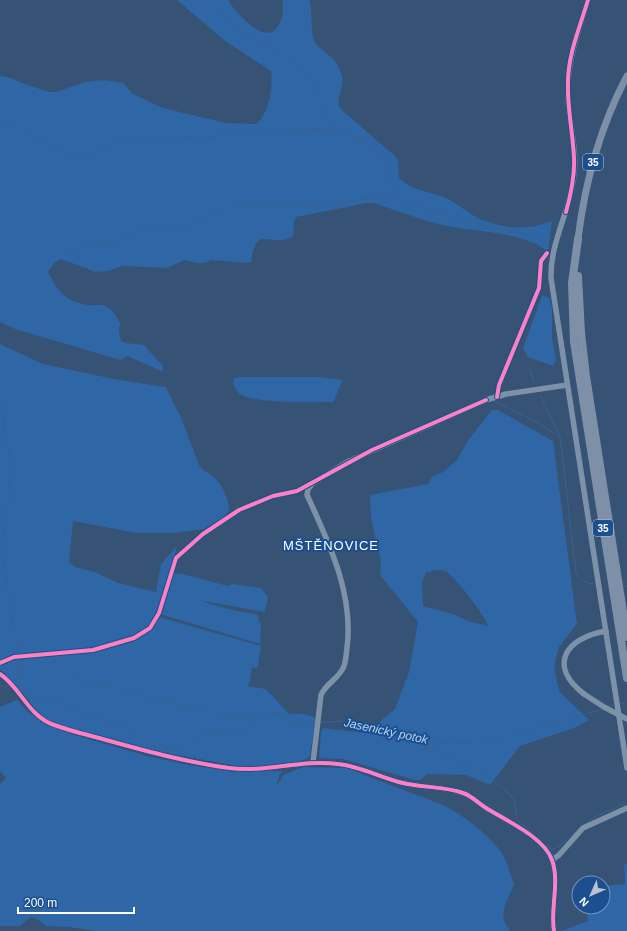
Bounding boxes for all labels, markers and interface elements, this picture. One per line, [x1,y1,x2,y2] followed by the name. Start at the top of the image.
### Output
[583,154,603,170] road number: 35
[593,520,613,536] road number: 35
[283,538,379,553] district label: MŠTĚNOVICE
[342,715,430,747] water label: Jasenický potok
[571,875,611,915] north arrow
[18,889,134,915] scale bar
[577,895,591,909] text: N
[24,896,57,910] text: 200 m

